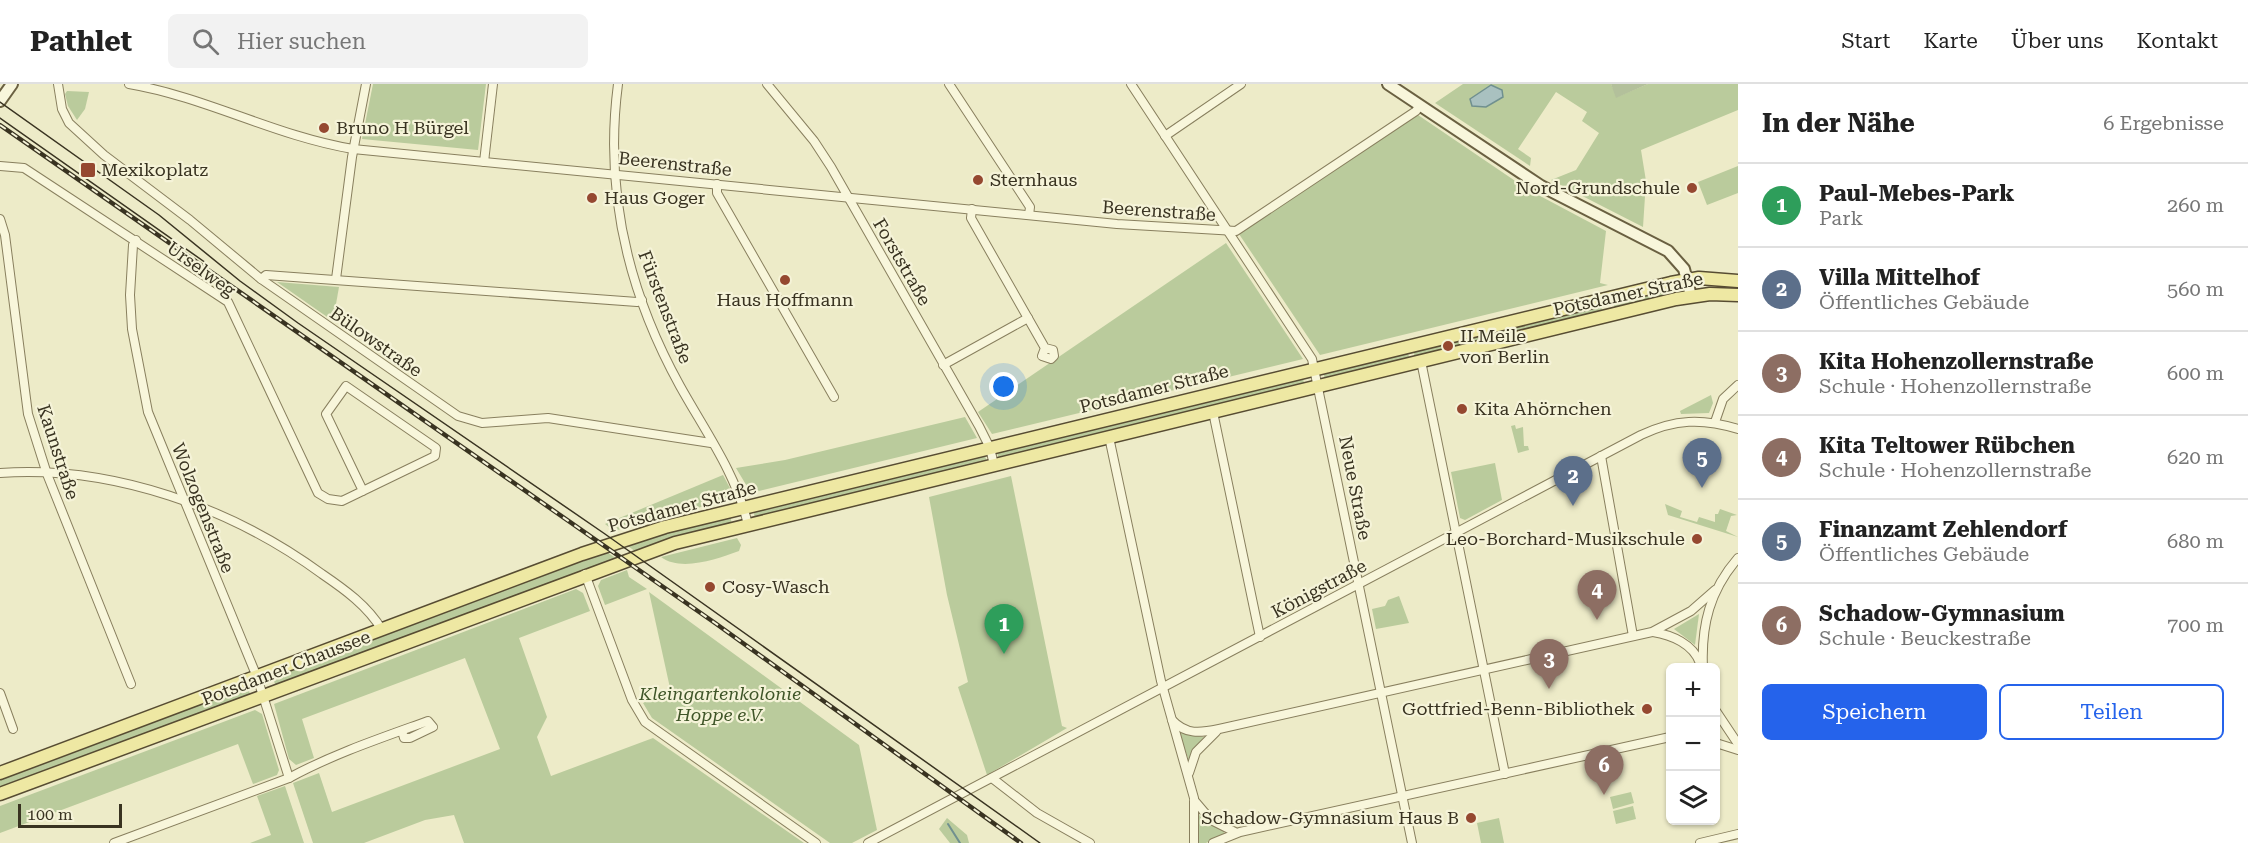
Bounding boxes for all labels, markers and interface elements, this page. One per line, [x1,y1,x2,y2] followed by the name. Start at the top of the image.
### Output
[168,14,588,68] search box
[30,25,132,58] text: Pathlet
[189,25,222,58] icon: search
[237,29,366,54] text: Hier suchen
[1842,29,1890,53] text: Start
[1923,29,1978,53] text: Karte
[2011,29,2103,53] text: Über uns
[2136,29,2218,53] text: Kontakt
[1762,108,1915,138] text: In der Nähe
[2103,111,2224,135] text: 6 Ergebnisse
[336,117,469,138] place label: Bruno H Bürgel
[317,121,331,135] marker: Bruno H Bürgel
[617,147,733,180] street label: Beerenstraße
[101,159,208,180] place label: Mexikoplatz
[79,161,97,179] marker: Mexikoplatz
[990,169,1077,190] place label: Sternhaus
[971,173,985,187] marker: Sternhaus
[1516,177,1680,198] place label: Nord-Grundschule
[1685,181,1699,195] marker: Nord-Grundschule
[1819,181,2014,206] text: Paul-Mebes-Park
[604,187,705,208] place label: Haus Goger
[585,191,599,205] marker: Haus Goger
[1776,193,1787,217] text: 1
[2167,193,2224,217] text: 260 m
[1101,196,1217,225] street label: Beerenstraße
[1819,206,1863,230] text: Park
[869,214,936,309] street label: Forststraße
[163,237,240,301] street label: Urselweg
[634,247,697,366] street label: Fürstenstraße
[1819,265,1980,290] text: Villa Mittelhof
[1551,267,1705,320] street label: Potsdamer Straße
[778,273,792,287] marker: Haus Hoffmann
[1776,277,1787,301] text: 2
[2167,277,2224,301] text: 560 m
[717,289,854,310] place label: Haus Hoffmann
[1819,290,2029,314] text: Öffentliches Gebäude
[326,302,426,381] street label: Bülowstraße
[1460,325,1550,367] place label: II Meile von Berlin
[1441,339,1455,353] marker: II Meile von Berlin
[1819,349,2094,374] text: Kita Hohenzollernstraße
[1077,360,1231,417] street label: Potsdamer Straße
[1776,361,1787,385] text: 3
[2167,361,2224,385] text: 600 m
[989,372,1018,401] your location
[1819,374,2091,398] text: Schule · Hohenzollernstraße
[1474,398,1612,419] place label: Kita Ahörnchen
[33,402,84,502] street label: Kaunstraße
[1455,402,1469,416] marker: Kita Ahörnchen
[1819,433,2075,458] text: Kita Teltower Rübchen
[1335,434,1376,542] street label: Neue Straße
[1682,438,1722,488] pin: 5
[168,440,239,576] street label: Wolzogenstraße
[1776,445,1787,469] text: 4
[2167,445,2224,469] text: 620 m
[1554,456,1592,506] pin: 2
[1819,458,2091,482] text: Schule · Hohenzollernstraße
[605,477,759,536] street label: Potsdamer Straße
[1819,517,2067,542] text: Finanzamt Zehlendorf
[1446,528,1685,549] place label: Leo-Borchard-Musikschule
[1776,529,1787,553] text: 5
[2167,529,2224,553] text: 680 m
[1690,532,1704,546] marker: Leo-Borchard-Musikschule
[1819,542,2029,566] text: Öffentliches Gebäude
[1268,555,1370,622] street label: Königstraße
[1578,570,1616,620] pin: 4
[722,576,830,597] place label: Cosy-Wasch
[703,580,717,594] marker: Cosy-Wasch
[1819,601,2065,626] text: Schadow-Gymnasium
[984,604,1024,654] pin: 1
[1776,613,1787,637] text: 6
[2167,613,2224,637] text: 700 m
[198,626,373,709] street label: Potsdamer Chaussee
[1819,626,2031,650] text: Schule · Beuckestraße
[1530,640,1568,689] pin: 3
[1666,663,1720,825] map controls
[1666,663,1720,717] button: +
[638,683,801,725] park label: Kleingartenkolonie Hoppe e.V.
[1762,684,1987,740] button: Speichern
[1999,684,2224,740] button: Teilen
[1402,698,1635,719] place label: Gottfried-Benn-Bibliothek
[1640,702,1654,716] marker: Gottfried-Benn-Bibliothek
[1666,717,1720,771] button: −
[1584,746,1624,795] pin: 6
[1666,771,1720,825] button: layers
[18,801,122,828] scale bar
[27,805,73,824] text: 100 m
[1201,807,1459,828] place label: Schadow-Gymnasium Haus B
[1464,811,1478,825] marker: Schadow-Gymnasium Haus B

